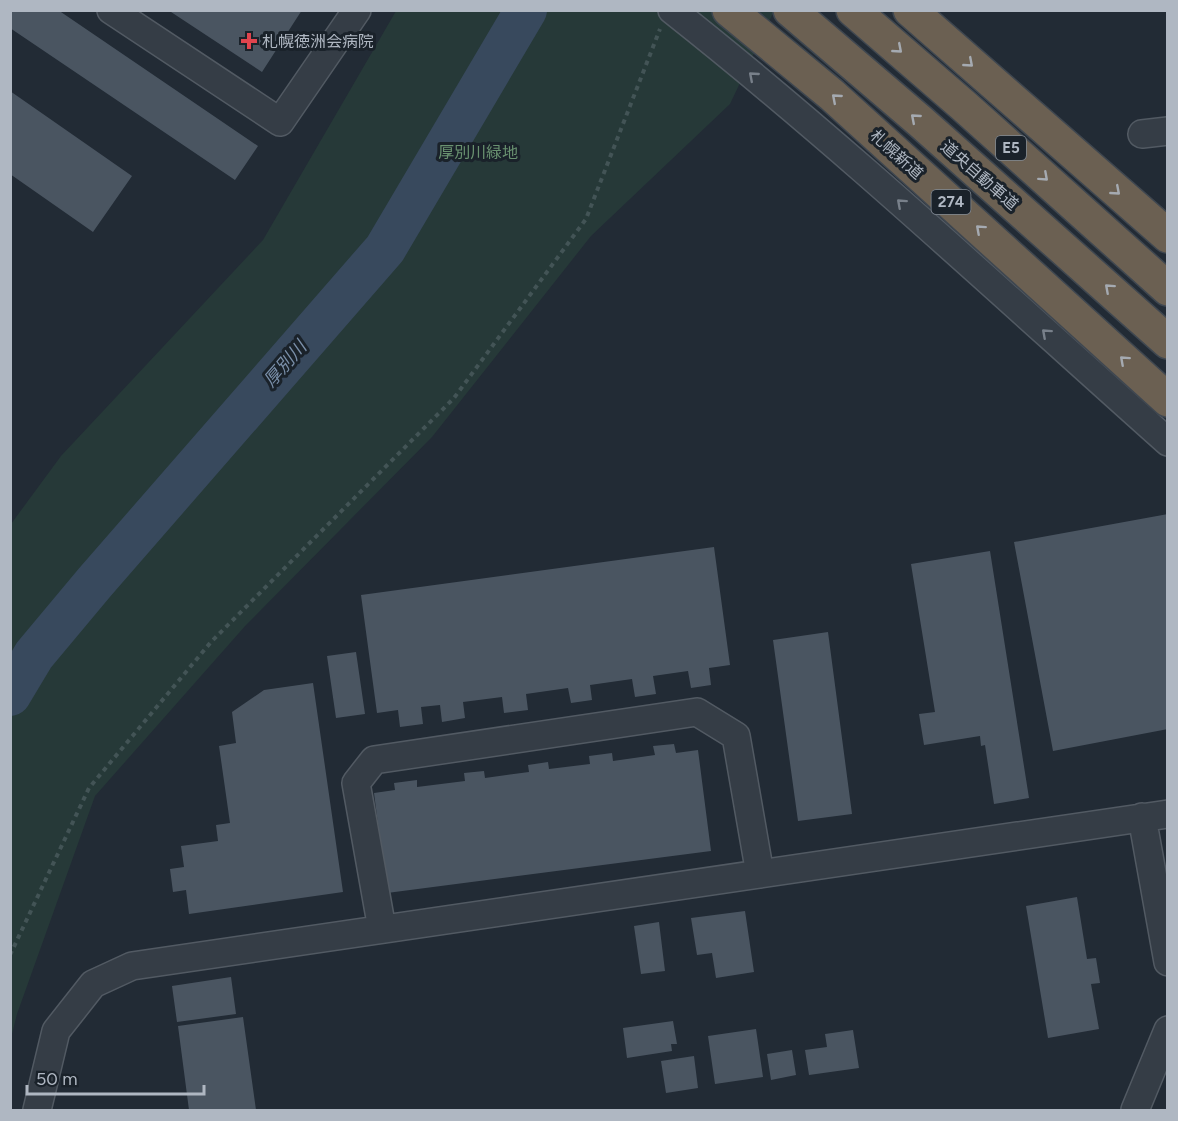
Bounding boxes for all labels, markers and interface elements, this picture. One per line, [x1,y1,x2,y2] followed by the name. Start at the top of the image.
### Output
[240,32,258,50] marker: 札幌徳洲会病院
[262,32,374,51] place label: 札幌徳洲会病院
[891,41,902,52] one-way arrow
[963,56,973,67] one-way arrow
[749,72,760,83] one-way arrow
[832,94,842,105] one-way arrow
[911,114,922,125] one-way arrow
[867,126,927,183] street label: 札幌新道
[996,136,1026,160] road number: E5
[937,137,1022,214] street label: 道央自動車道
[438,143,518,162] park label: 厚別川緑地
[1037,170,1048,181] one-way arrow
[1109,184,1120,195] one-way arrow
[932,190,970,214] road number: 274
[897,199,907,210] one-way arrow
[976,225,987,236] one-way arrow
[1105,284,1115,295] one-way arrow
[1042,329,1053,340] one-way arrow
[259,335,312,392] water label: 厚別川
[1120,356,1131,367] one-way arrow
[27,1058,204,1096] scale bar
[36,1068,78,1090] text: 50 m

